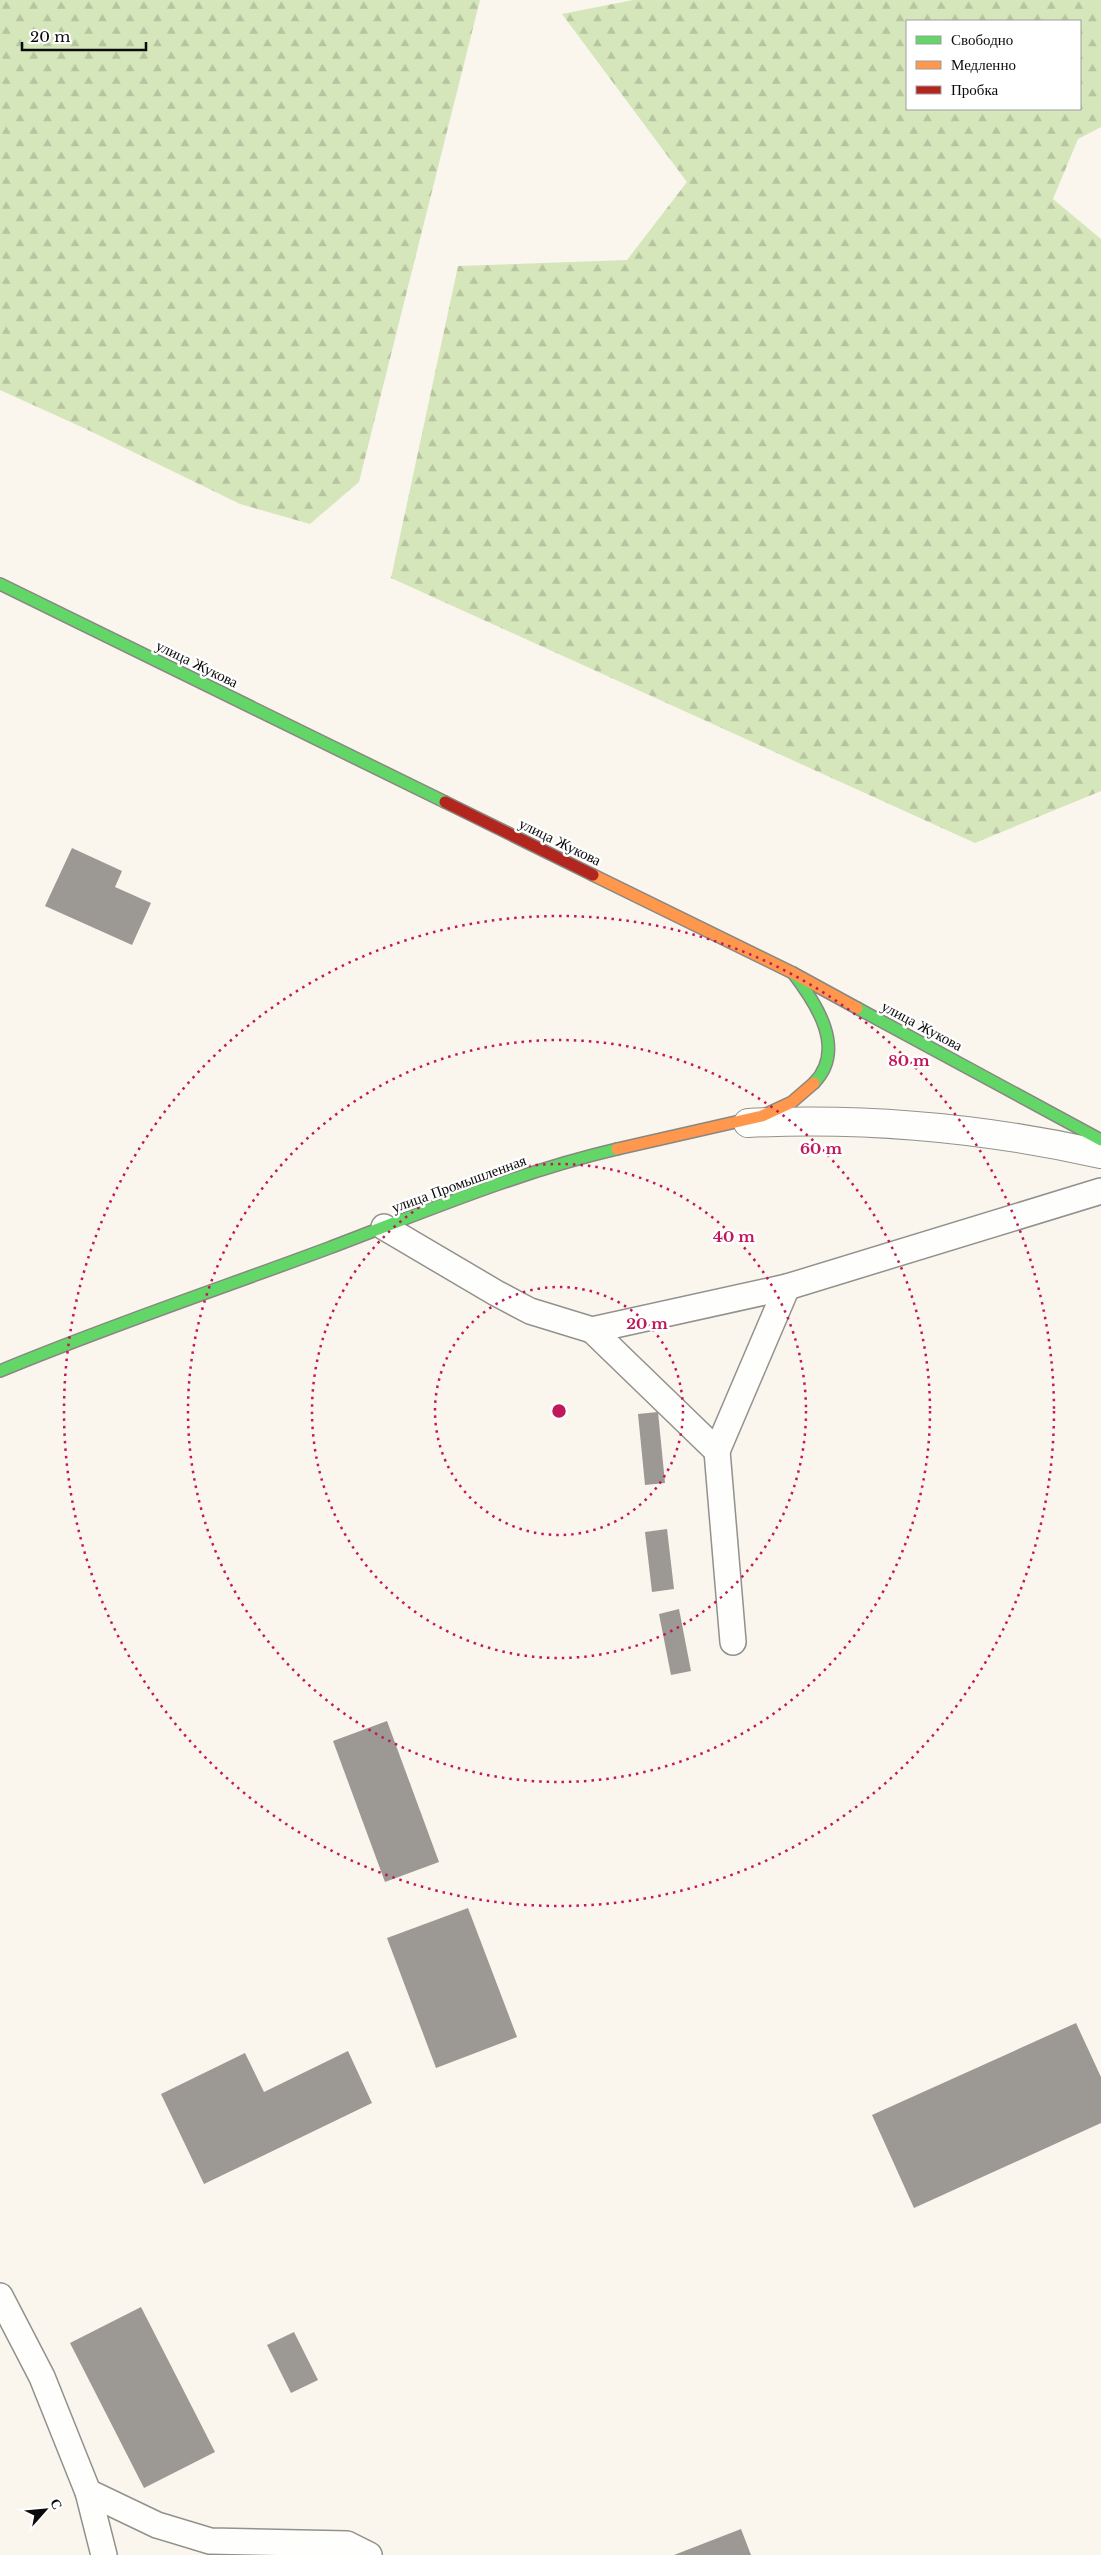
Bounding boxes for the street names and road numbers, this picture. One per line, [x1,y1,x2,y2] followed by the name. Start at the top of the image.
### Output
[153,635,242,692] street label: улица Жукова
[516,813,605,870] street label: улица Жукова
[878,996,966,1055] street label: улица Жукова
[389,1150,529,1217] street label: улица Промышленная

